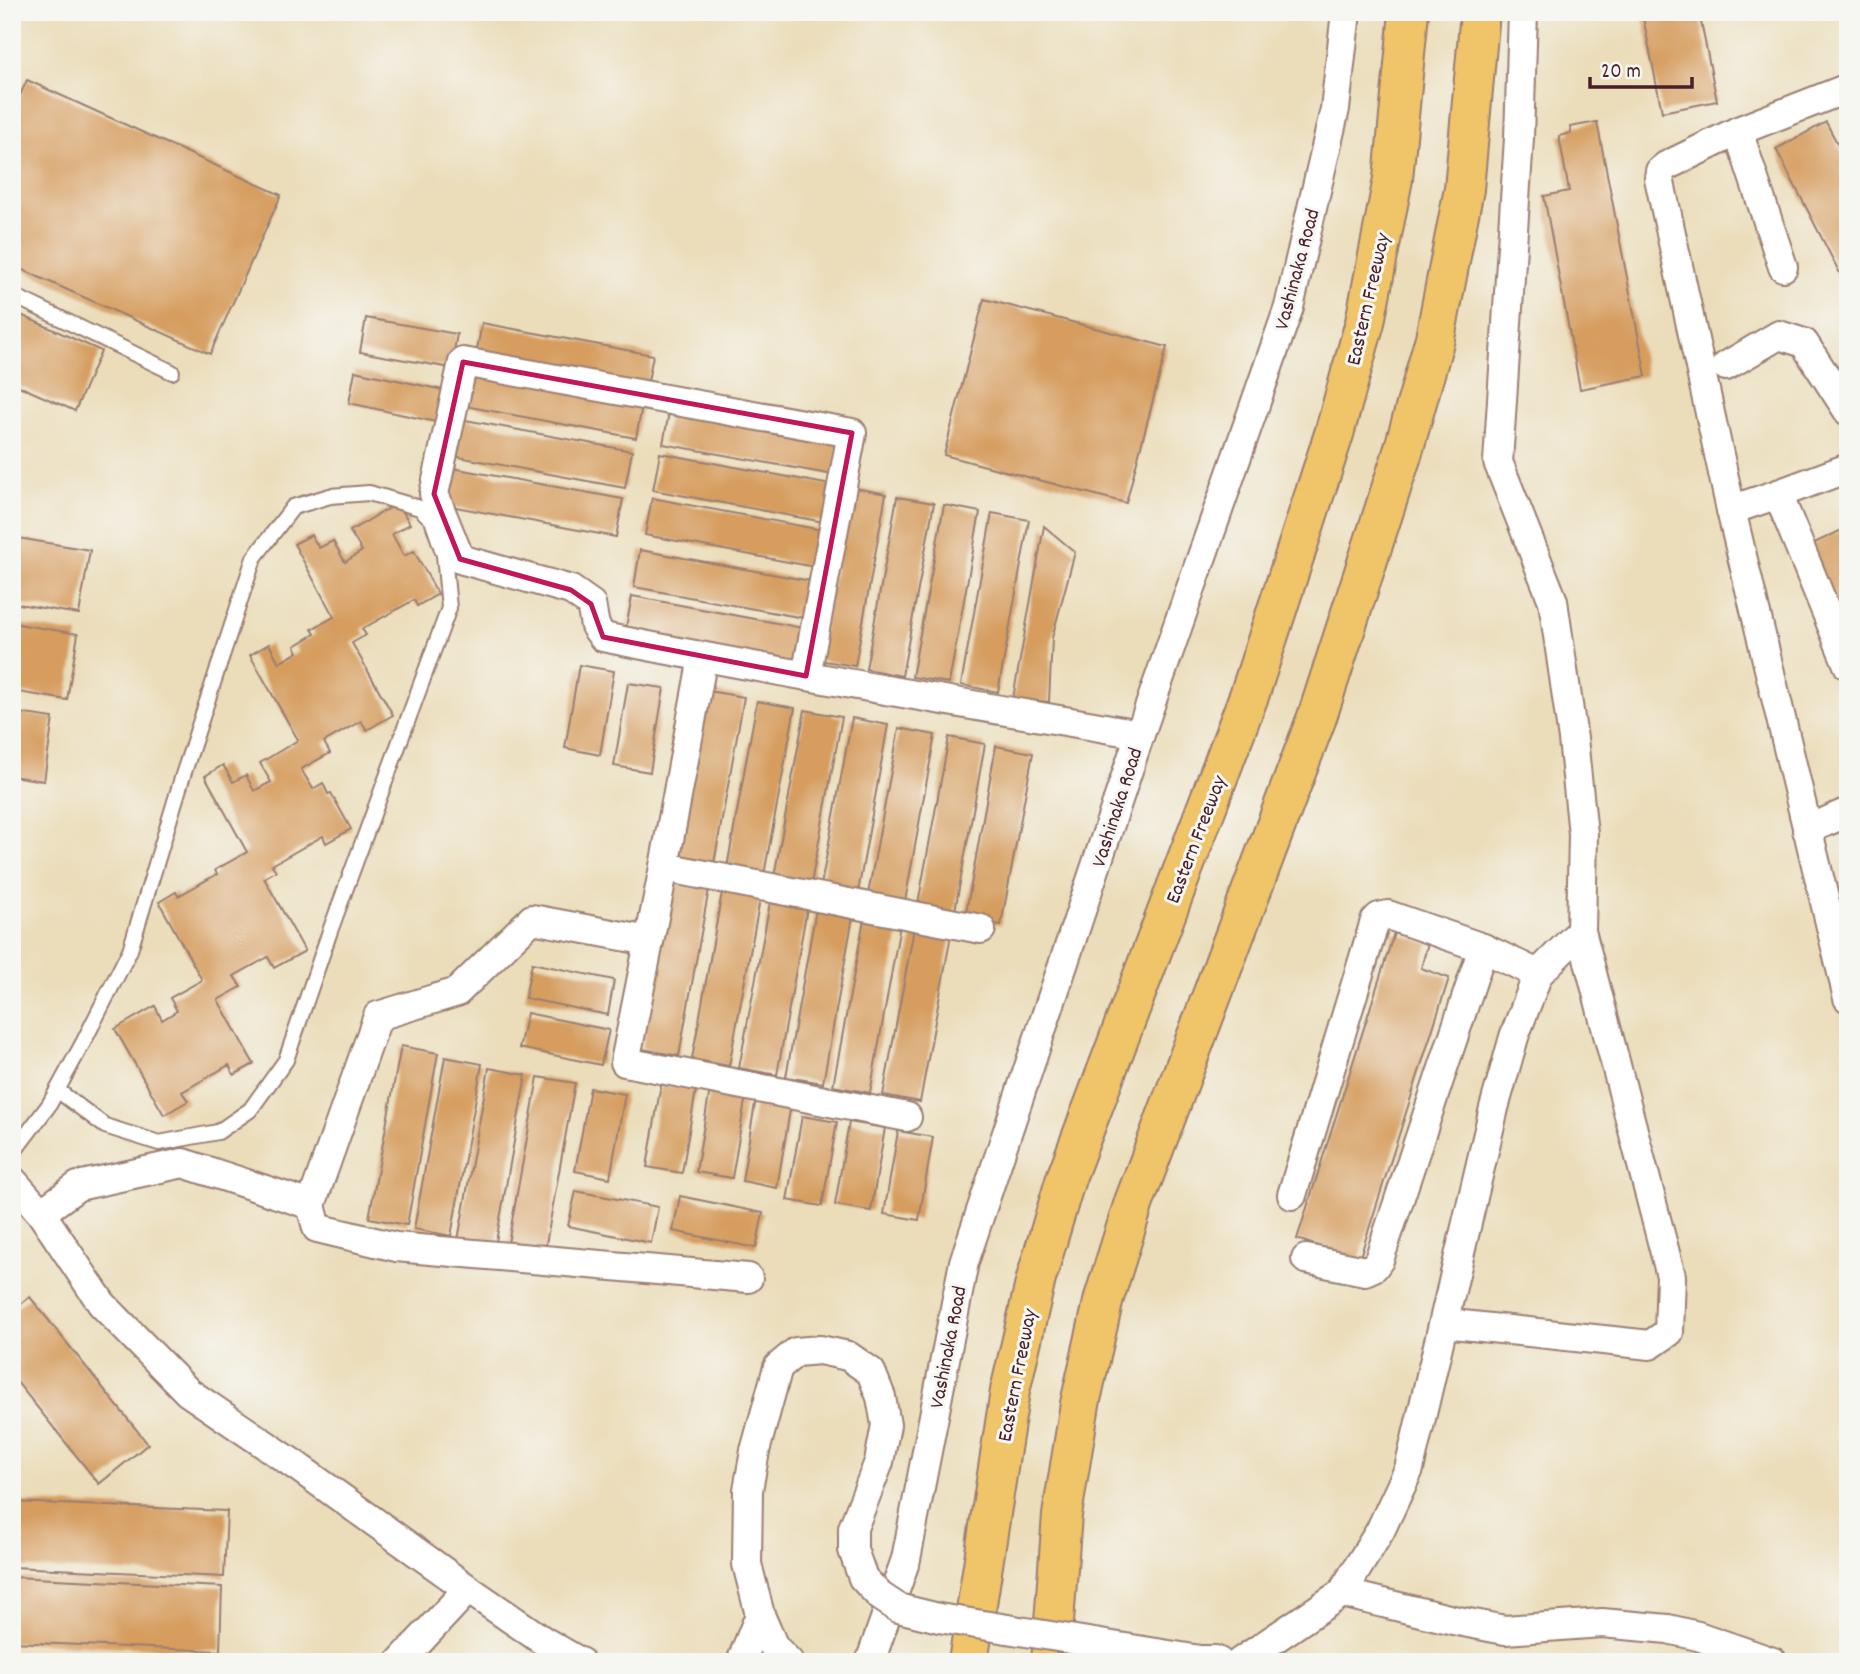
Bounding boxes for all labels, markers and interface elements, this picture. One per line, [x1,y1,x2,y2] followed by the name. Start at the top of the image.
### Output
[1590,46,1692,90] scale bar
[1601,58,1641,88] text: 20 m
[1268,206,1329,334] street label: Vashinaka Road
[1340,230,1400,369] street label: Eastern Freeway
[1085,744,1152,872] street label: Vashinaka Road
[1160,771,1236,908] street label: Eastern Freeway
[923,1284,977,1411] street label: Vashinaka Road
[991,1306,1047,1445] street label: Eastern Freeway

